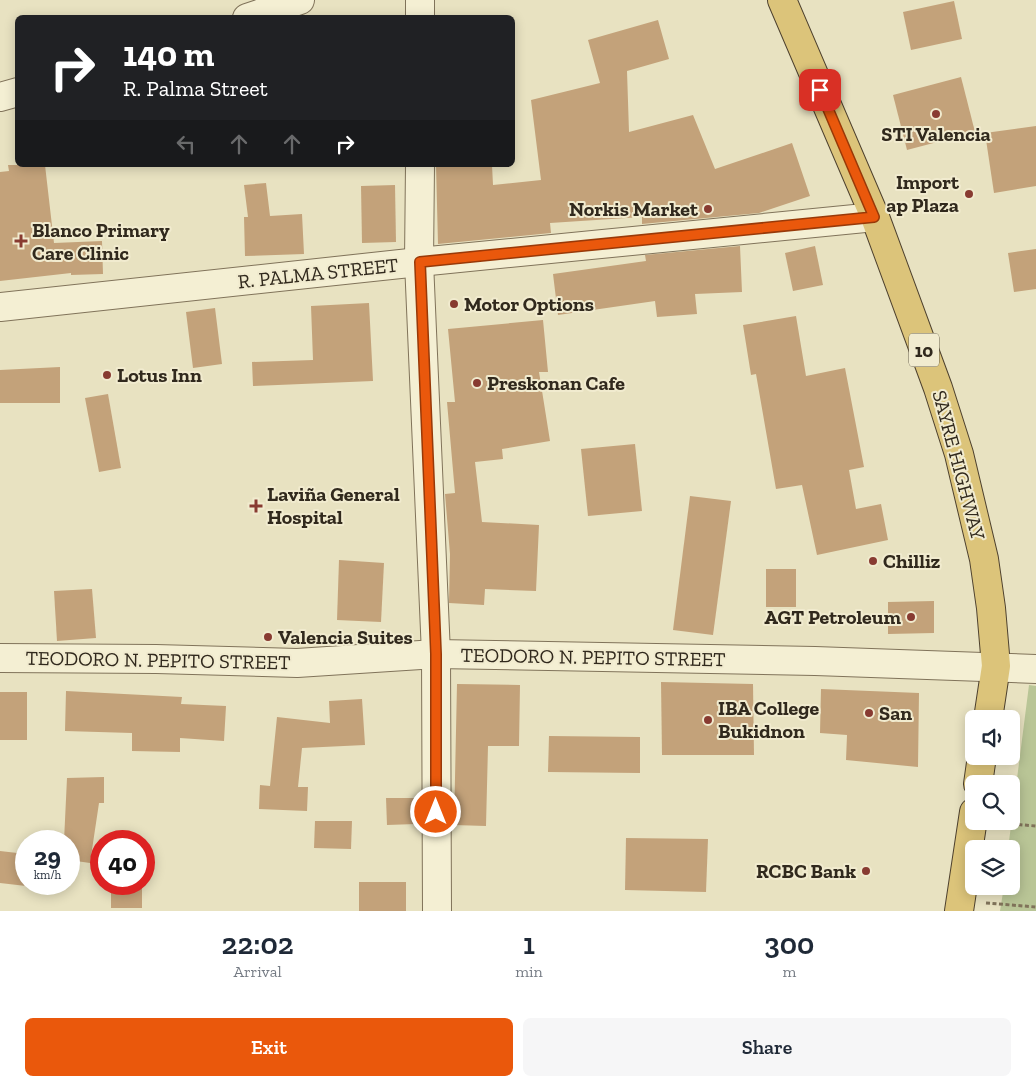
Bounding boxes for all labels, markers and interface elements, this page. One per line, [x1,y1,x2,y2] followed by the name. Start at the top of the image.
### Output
[123,33,214,75] text: 140 m
[40,35,105,100] icon: right
[799,69,841,111] pin
[123,75,268,102] text: R. Palma Street
[806,76,834,104] icon: arrive
[930,108,942,120] marker: STI Valencia
[881,122,991,146] place label: STI Valencia
[172,130,200,158] icon: left
[225,130,253,158] icon: ahead
[278,130,306,158] icon: ahead
[331,130,359,158] icon: right
[886,170,960,217] place label: Import ap Plaza
[963,188,975,200] marker: Import ap Plaza
[569,197,699,221] place label: Norkis Market
[702,203,714,215] marker: Norkis Market
[32,218,170,265] place label: Blanco Primary Care Clinic
[14,234,28,248] marker: Blanco Primary Care Clinic
[237,253,399,293] street label: R. PALMA STREET
[464,292,594,316] place label: Motor Options
[448,298,460,310] marker: Motor Options
[909,334,939,366] road number: 10
[117,363,202,387] place label: Lotus Inn
[101,369,113,381] marker: Lotus Inn
[487,371,625,395] place label: Preskonan Cafe
[471,377,483,389] marker: Preskonan Cafe
[927,387,991,543] street label: SAYRE HIGHWAY
[267,482,400,529] place label: Laviña General Hospital
[249,499,263,513] marker: Laviña General Hospital
[883,549,941,573] place label: Chilliz
[867,555,879,567] marker: Chilliz
[764,605,901,629] place label: AGT Petroleum
[905,611,917,623] marker: AGT Petroleum
[278,625,413,649] place label: Valencia Suites
[262,631,274,643] marker: Valencia Suites
[460,643,726,671] street label: TEODORO N. PEPITO STREET
[25,646,291,674] street label: TEODORO N. PEPITO STREET
[718,696,820,743] place label: IBA College Bukidnon
[879,701,912,725] place label: San
[863,707,875,719] marker: San
[965,710,1020,895] map controls
[965,710,1020,765] button: sound
[702,714,714,726] marker: IBA College Bukidnon
[965,775,1020,830] button: search
[409,785,461,837] position arrow
[90,830,155,895] speed limit sign: 40
[965,840,1020,895] button: layers
[34,841,61,871] text: 29
[756,859,856,883] place label: RCBC Bank
[860,865,872,877] marker: RCBC Bank
[34,868,61,882] text: km/h
[222,926,294,962] text: 22:02
[523,926,535,962] text: 1
[764,926,814,962] text: 300
[234,962,282,981] text: Arrival
[515,962,543,981] text: min
[782,962,796,981] text: m
[25,1018,513,1076] button: Exit
[523,1018,1011,1076] button: Share

